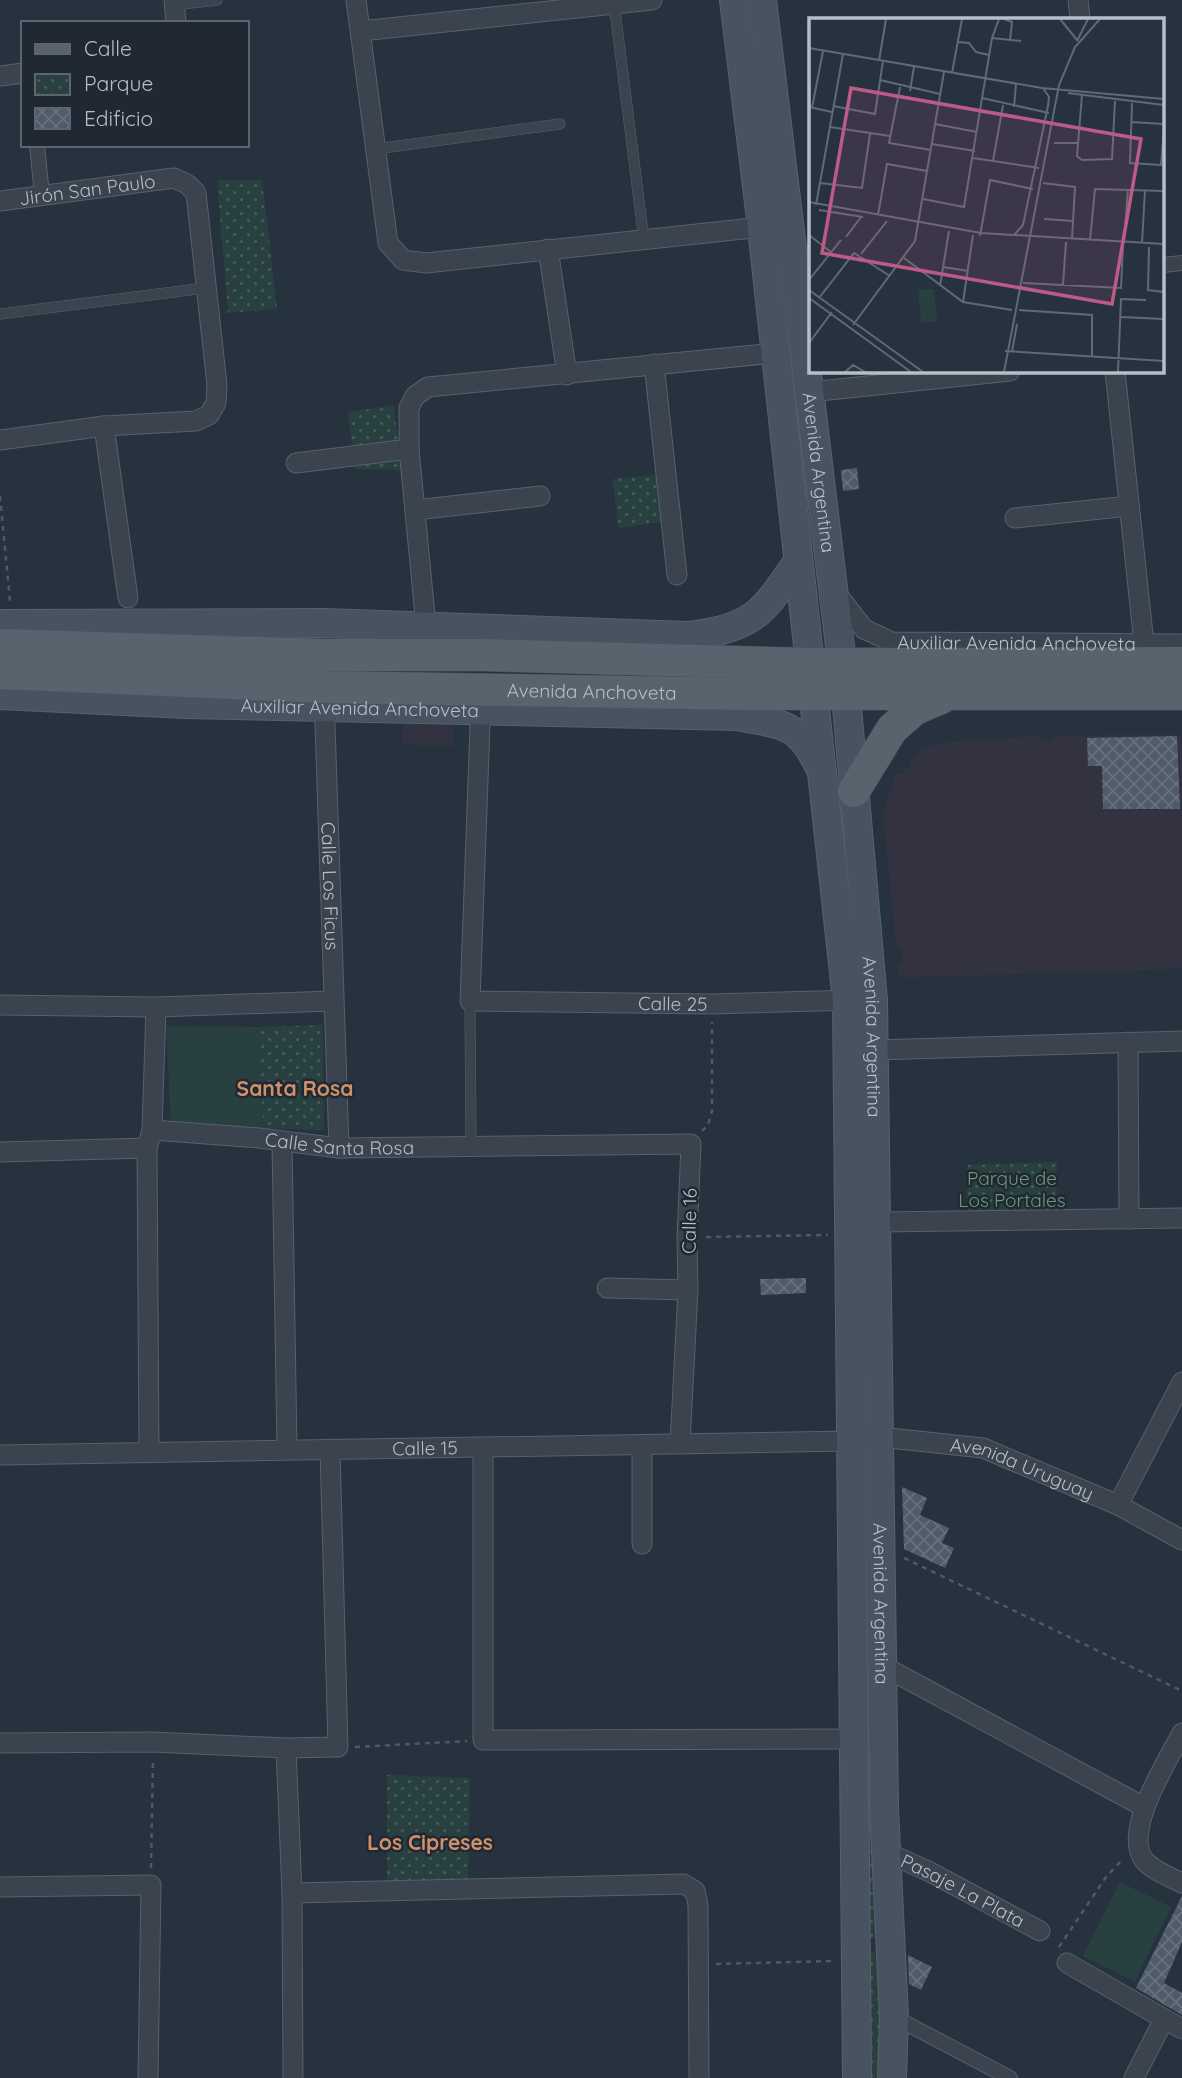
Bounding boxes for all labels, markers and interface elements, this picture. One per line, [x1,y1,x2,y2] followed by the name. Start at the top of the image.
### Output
[809,18,1164,373] inset map
[21,21,248,147] legend
[84,35,132,61] text: Calle
[84,70,153,96] text: Parque
[84,105,153,131] text: Edificio
[18,169,157,210] street label: Jirón San Paulo
[797,391,841,554] street label: Avenida Argentina
[897,630,1136,656] street label: Auxiliar Avenida Anchoveta
[507,678,677,705] street label: Avenida Anchoveta
[240,693,479,722] street label: Auxiliar Avenida Anchoveta
[316,821,344,951] street label: Calle Los Ficus
[857,955,887,1118] street label: Avenida Argentina
[638,991,708,1016] street label: Calle 25
[237,1075,353,1101] district label: Santa Rosa
[264,1127,414,1160] street label: Calle Santa Rosa
[958,1166,1066,1212] park label: Parque de Los Portales
[676,1188,702,1254] street label: Calle 16
[949,1433,1097,1505] street label: Avenida Uruguay
[392,1435,458,1461] street label: Calle 15
[868,1523,894,1685] street label: Avenida Argentina
[367,1829,493,1855] district label: Los Cipreses
[897,1848,1029,1933] street label: Pasaje La Plata

